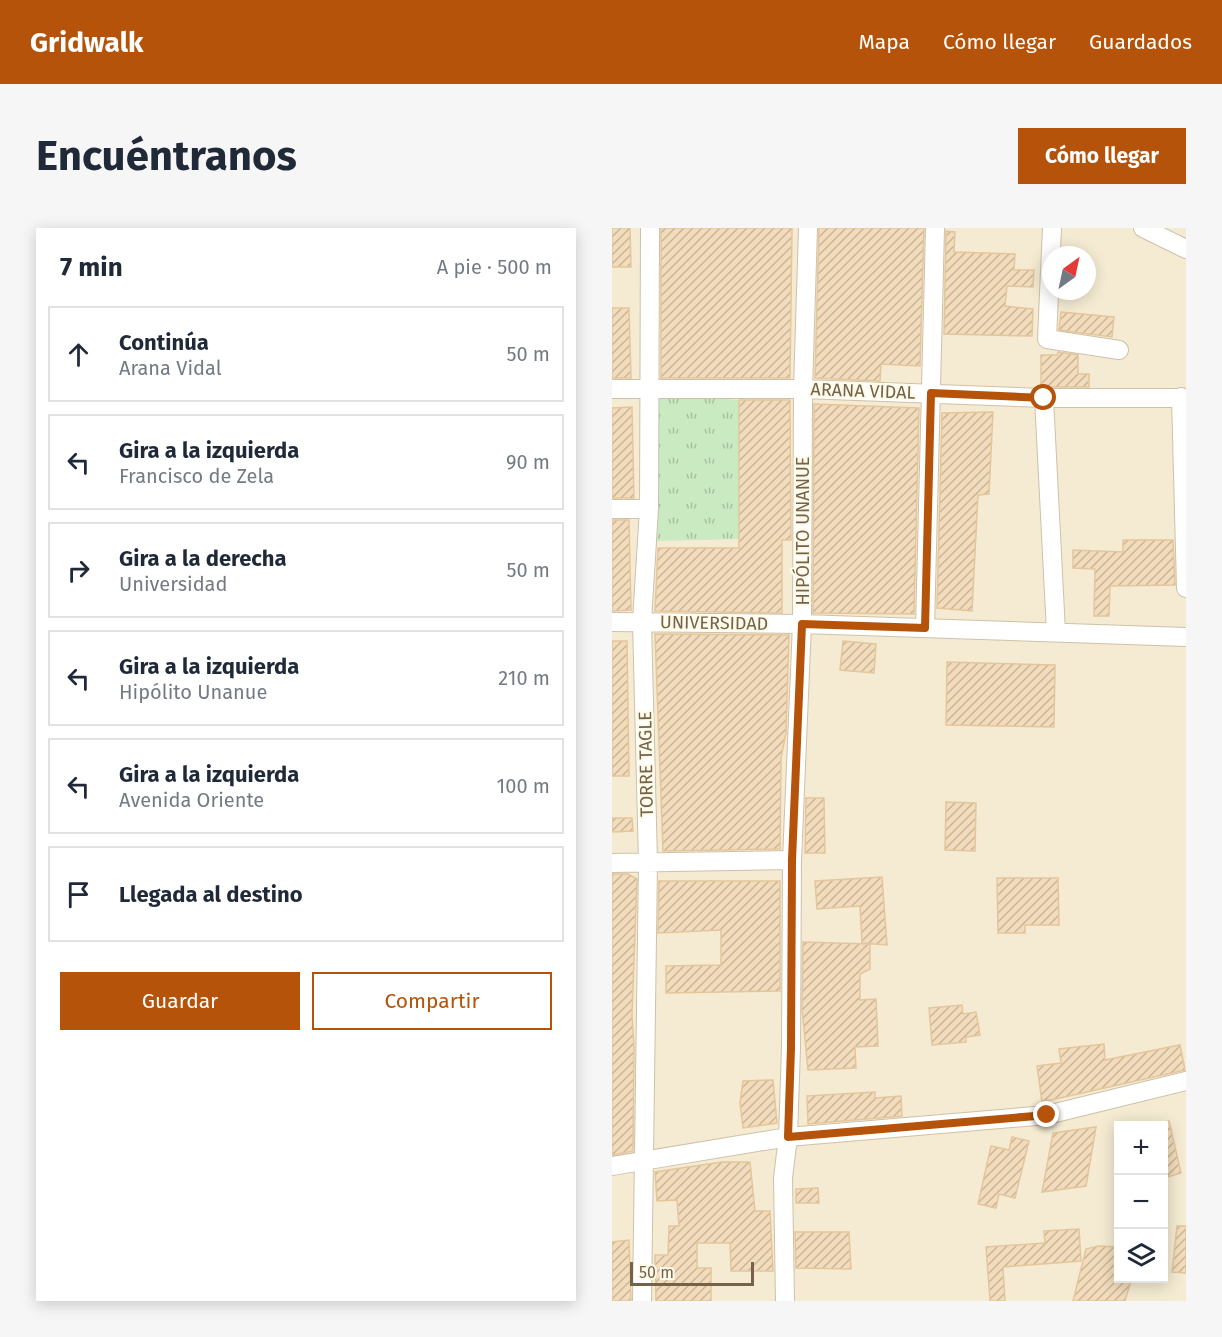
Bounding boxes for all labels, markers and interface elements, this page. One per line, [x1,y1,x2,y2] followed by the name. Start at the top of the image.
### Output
[30,26,143,59] text: Gridwalk
[858,29,910,55] text: Mapa
[943,29,1056,55] text: Cómo llegar
[1089,29,1192,55] text: Guardados
[1018,128,1186,184] button: Cómo llegar
[36,131,297,181] text: Encuéntranos
[1042,246,1096,300] north arrow
[60,252,123,283] text: 7 min
[437,255,552,279] text: A pie · 500 m
[119,329,209,356] text: Continúa
[62,338,95,371] icon: ahead
[506,342,550,366] text: 50 m
[119,356,222,380] text: Arana Vidal
[810,378,916,404] street label: ARANA VIDAL
[1030,384,1056,410] route start
[119,437,299,464] text: Gira a la izquierda
[62,446,95,479] icon: left
[506,450,550,474] text: 90 m
[792,456,814,606] street label: HIPÓLITO UNANUE
[119,464,274,488] text: Francisco de Zela
[119,545,287,572] text: Gira a la derecha
[62,554,95,587] icon: right
[506,558,550,582] text: 50 m
[119,572,227,596] text: Universidad
[660,611,768,635] street label: UNIVERSIDAD
[119,653,299,680] text: Gira a la izquierda
[62,662,95,695] icon: left
[498,666,550,690] text: 210 m
[119,680,267,704] text: Hipólito Unanue
[634,711,658,817] street label: TORRE TAGLE
[119,761,299,788] text: Gira a la izquierda
[62,770,95,803] icon: left
[497,774,550,798] text: 100 m
[119,788,264,812] text: Avenida Oriente
[62,878,95,911] icon: arrive
[119,881,303,908] text: Llegada al destino
[60,972,300,1030] button: Guardar
[312,972,552,1030] button: Compartir
[1033,1101,1059,1127] route end
[1114,1121,1168,1283] map controls
[1114,1121,1168,1175] button: +
[1114,1175,1168,1229] button: −
[1114,1229,1168,1283] button: layers
[630,1259,754,1286] scale bar
[639,1263,674,1282] text: 50 m

